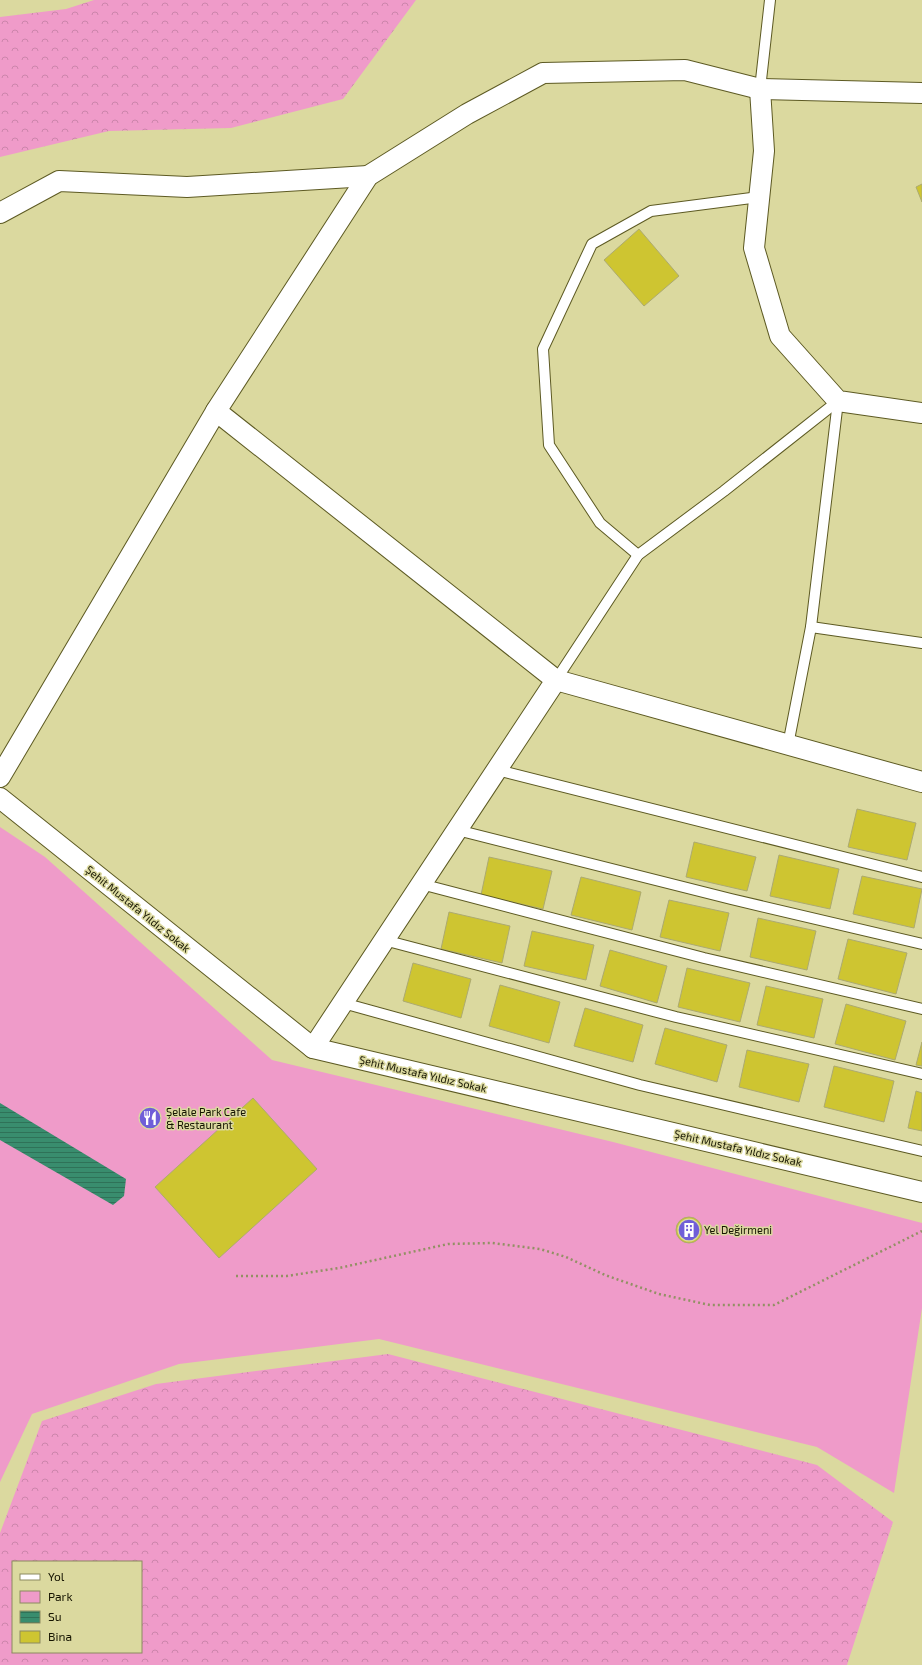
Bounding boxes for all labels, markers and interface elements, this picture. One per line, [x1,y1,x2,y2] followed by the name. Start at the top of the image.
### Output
[82,863,193,956] street label: Şehit Mustafa Yıldız Sokak
[358,1053,488,1097] street label: Şehit Mustafa Yıldız Sokak
[137,1105,163,1131] restaurant icon: Şelale Park Cafe & Restaurant
[166,1105,246,1131] place label: Şelale Park Cafe & Restaurant
[673,1127,803,1171] street label: Şehit Mustafa Yıldız Sokak
[676,1217,702,1243] building icon: Yel Değirmeni
[704,1223,772,1236] place label: Yel Değirmeni
[12,1561,142,1653] legend
[48,1569,65,1583] text: Yol
[48,1589,73,1603] text: Park
[48,1609,62,1623] text: Su
[48,1629,72,1643] text: Bina

